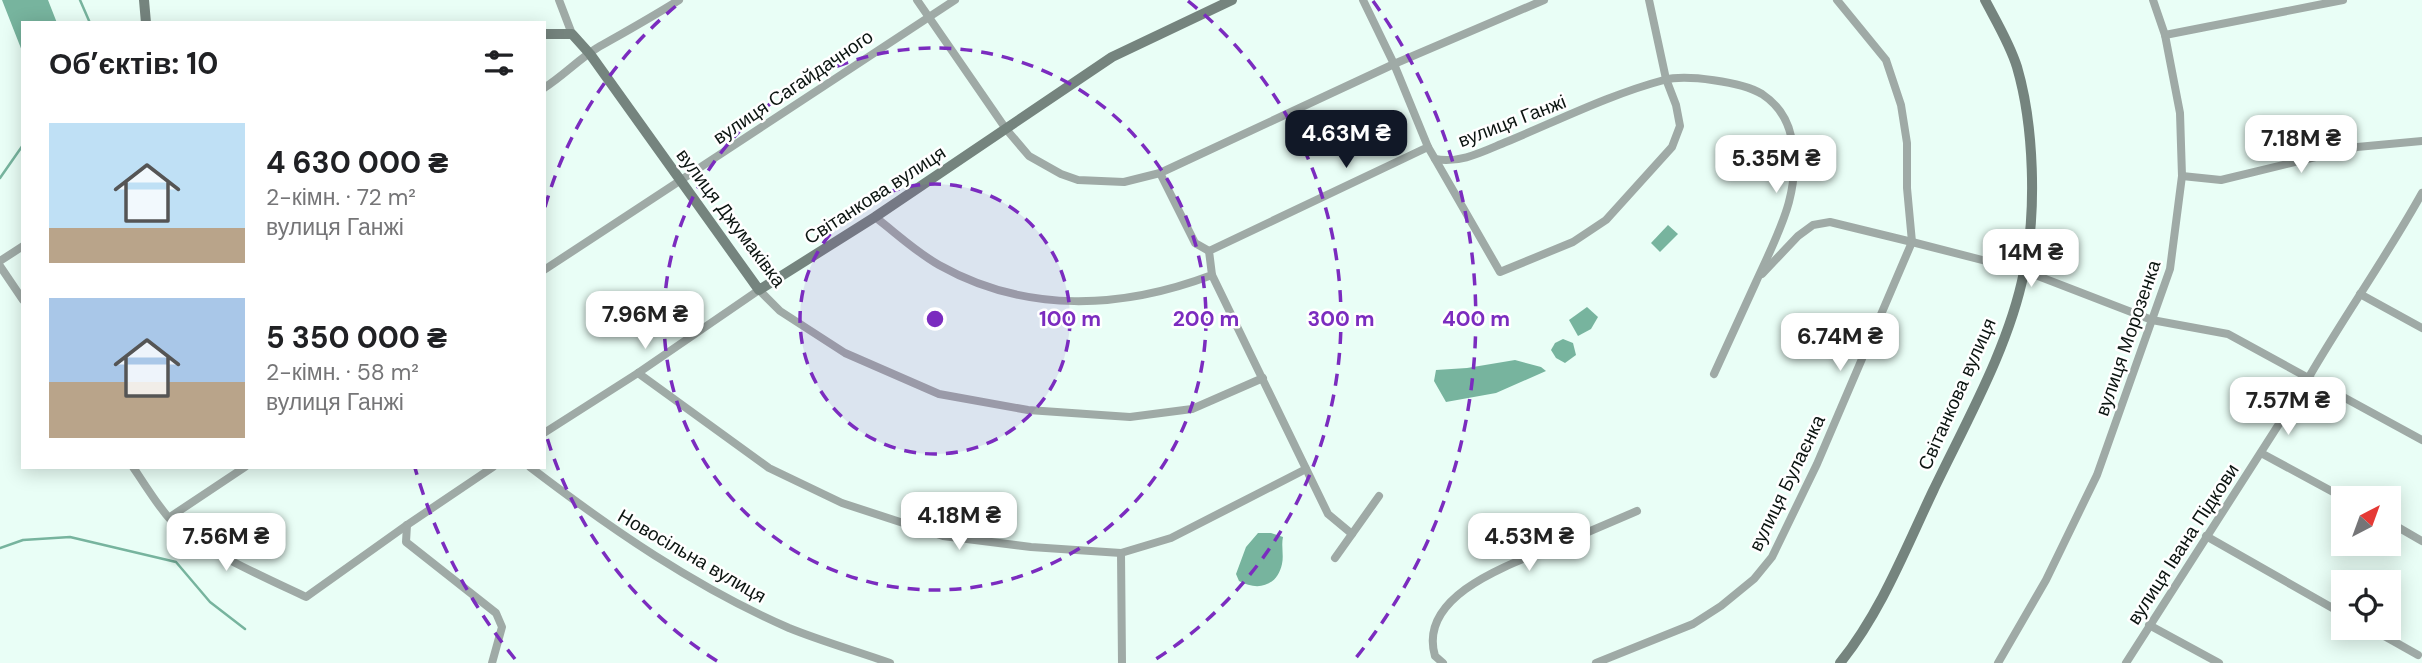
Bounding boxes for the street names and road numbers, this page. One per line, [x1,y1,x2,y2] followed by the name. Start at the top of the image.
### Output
[708,24,878,150] street label: вулиця Сагайдачного
[1454,89,1570,153] street label: вулиця Ганжі
[799,140,951,250] street label: Світанкова вулиця
[671,144,792,293] street label: вулиця Джумаківка
[2090,256,2167,419] street label: вулиця Морозенка
[1912,314,2002,474] street label: Світанкова вулиця
[1743,410,1831,555] street label: вулиця Булаєнка
[2122,459,2244,629] street label: вулиця Івана Підкови
[613,503,771,609] street label: Новосільна вулиця

